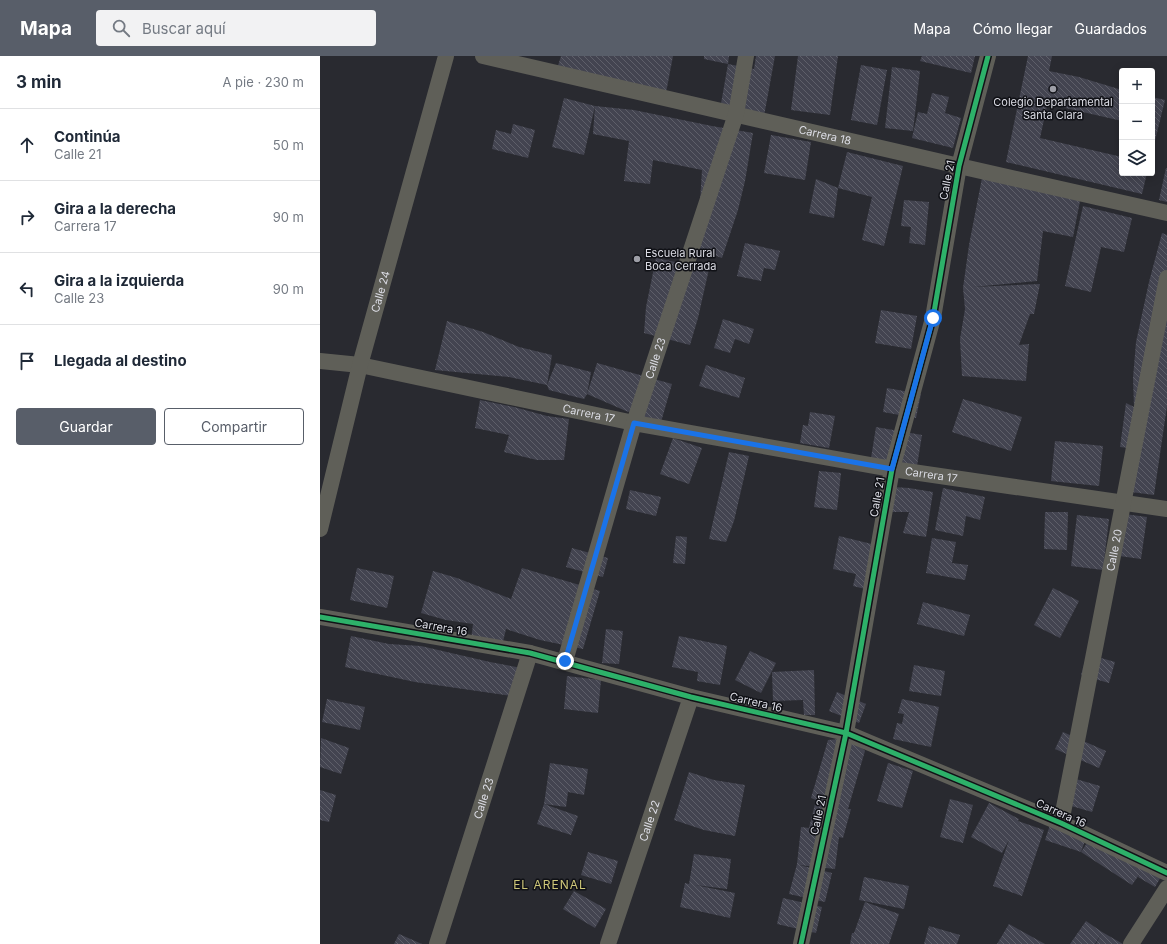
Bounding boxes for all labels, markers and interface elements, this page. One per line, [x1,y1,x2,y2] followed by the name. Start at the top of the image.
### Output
[96,10,376,46] search box
[20,17,72,40] text: Mapa
[110,17,132,39] icon: search
[142,19,226,38] text: Buscar aquí
[914,20,951,37] text: Mapa
[973,20,1053,37] text: Cómo llegar
[1075,20,1147,37] text: Guardados
[1119,68,1155,176] map controls
[1119,68,1155,104] button: +
[16,72,62,92] text: 3 min
[222,74,304,90] text: A pie · 230 m
[1048,84,1058,94] marker: Colegio Departamental Santa Clara
[993,95,1113,122] place label: Colegio Departamental Santa Clara
[1119,104,1155,140] button: −
[797,122,853,148] street label: Carrera 18
[54,127,121,146] text: Continúa
[16,134,38,156] icon: ahead
[273,137,304,153] text: 50 m
[1119,140,1155,176] button: layers
[54,146,102,162] text: Calle 21
[936,159,958,201] street label: Calle 21
[54,199,176,218] text: Gira a la derecha
[16,206,38,228] icon: right
[273,209,304,225] text: 90 m
[54,218,117,234] text: Carrera 17
[645,246,716,273] place label: Escuela Rural Boca Cerrada
[632,254,642,264] marker: Escuela Rural Boca Cerrada
[368,269,393,314] street label: Calle 24
[54,271,184,290] text: Gira a la izquierda
[16,278,38,300] icon: left
[273,281,304,297] text: 90 m
[54,290,104,306] text: Calle 23
[924,309,942,327] route start
[642,336,669,381] street label: Calle 23
[16,350,38,372] icon: arrive
[54,351,187,370] text: Llegada al destino
[561,401,616,426] street label: Carrera 17
[16,408,156,445] button: Guardar
[164,408,304,445] button: Compartir
[904,464,959,485] street label: Carrera 17
[867,476,887,518] street label: Calle 21
[1103,528,1125,572] street label: Calle 20
[413,615,469,639] street label: Carrera 16
[556,652,574,670] route end
[728,689,784,715] street label: Carrera 16
[470,776,497,821] street label: Calle 23
[807,794,829,836] street label: Calle 21
[1034,796,1088,830] street label: Carrera 16
[636,798,663,843] street label: Calle 22
[513,877,587,892] district label: EL ARENAL

